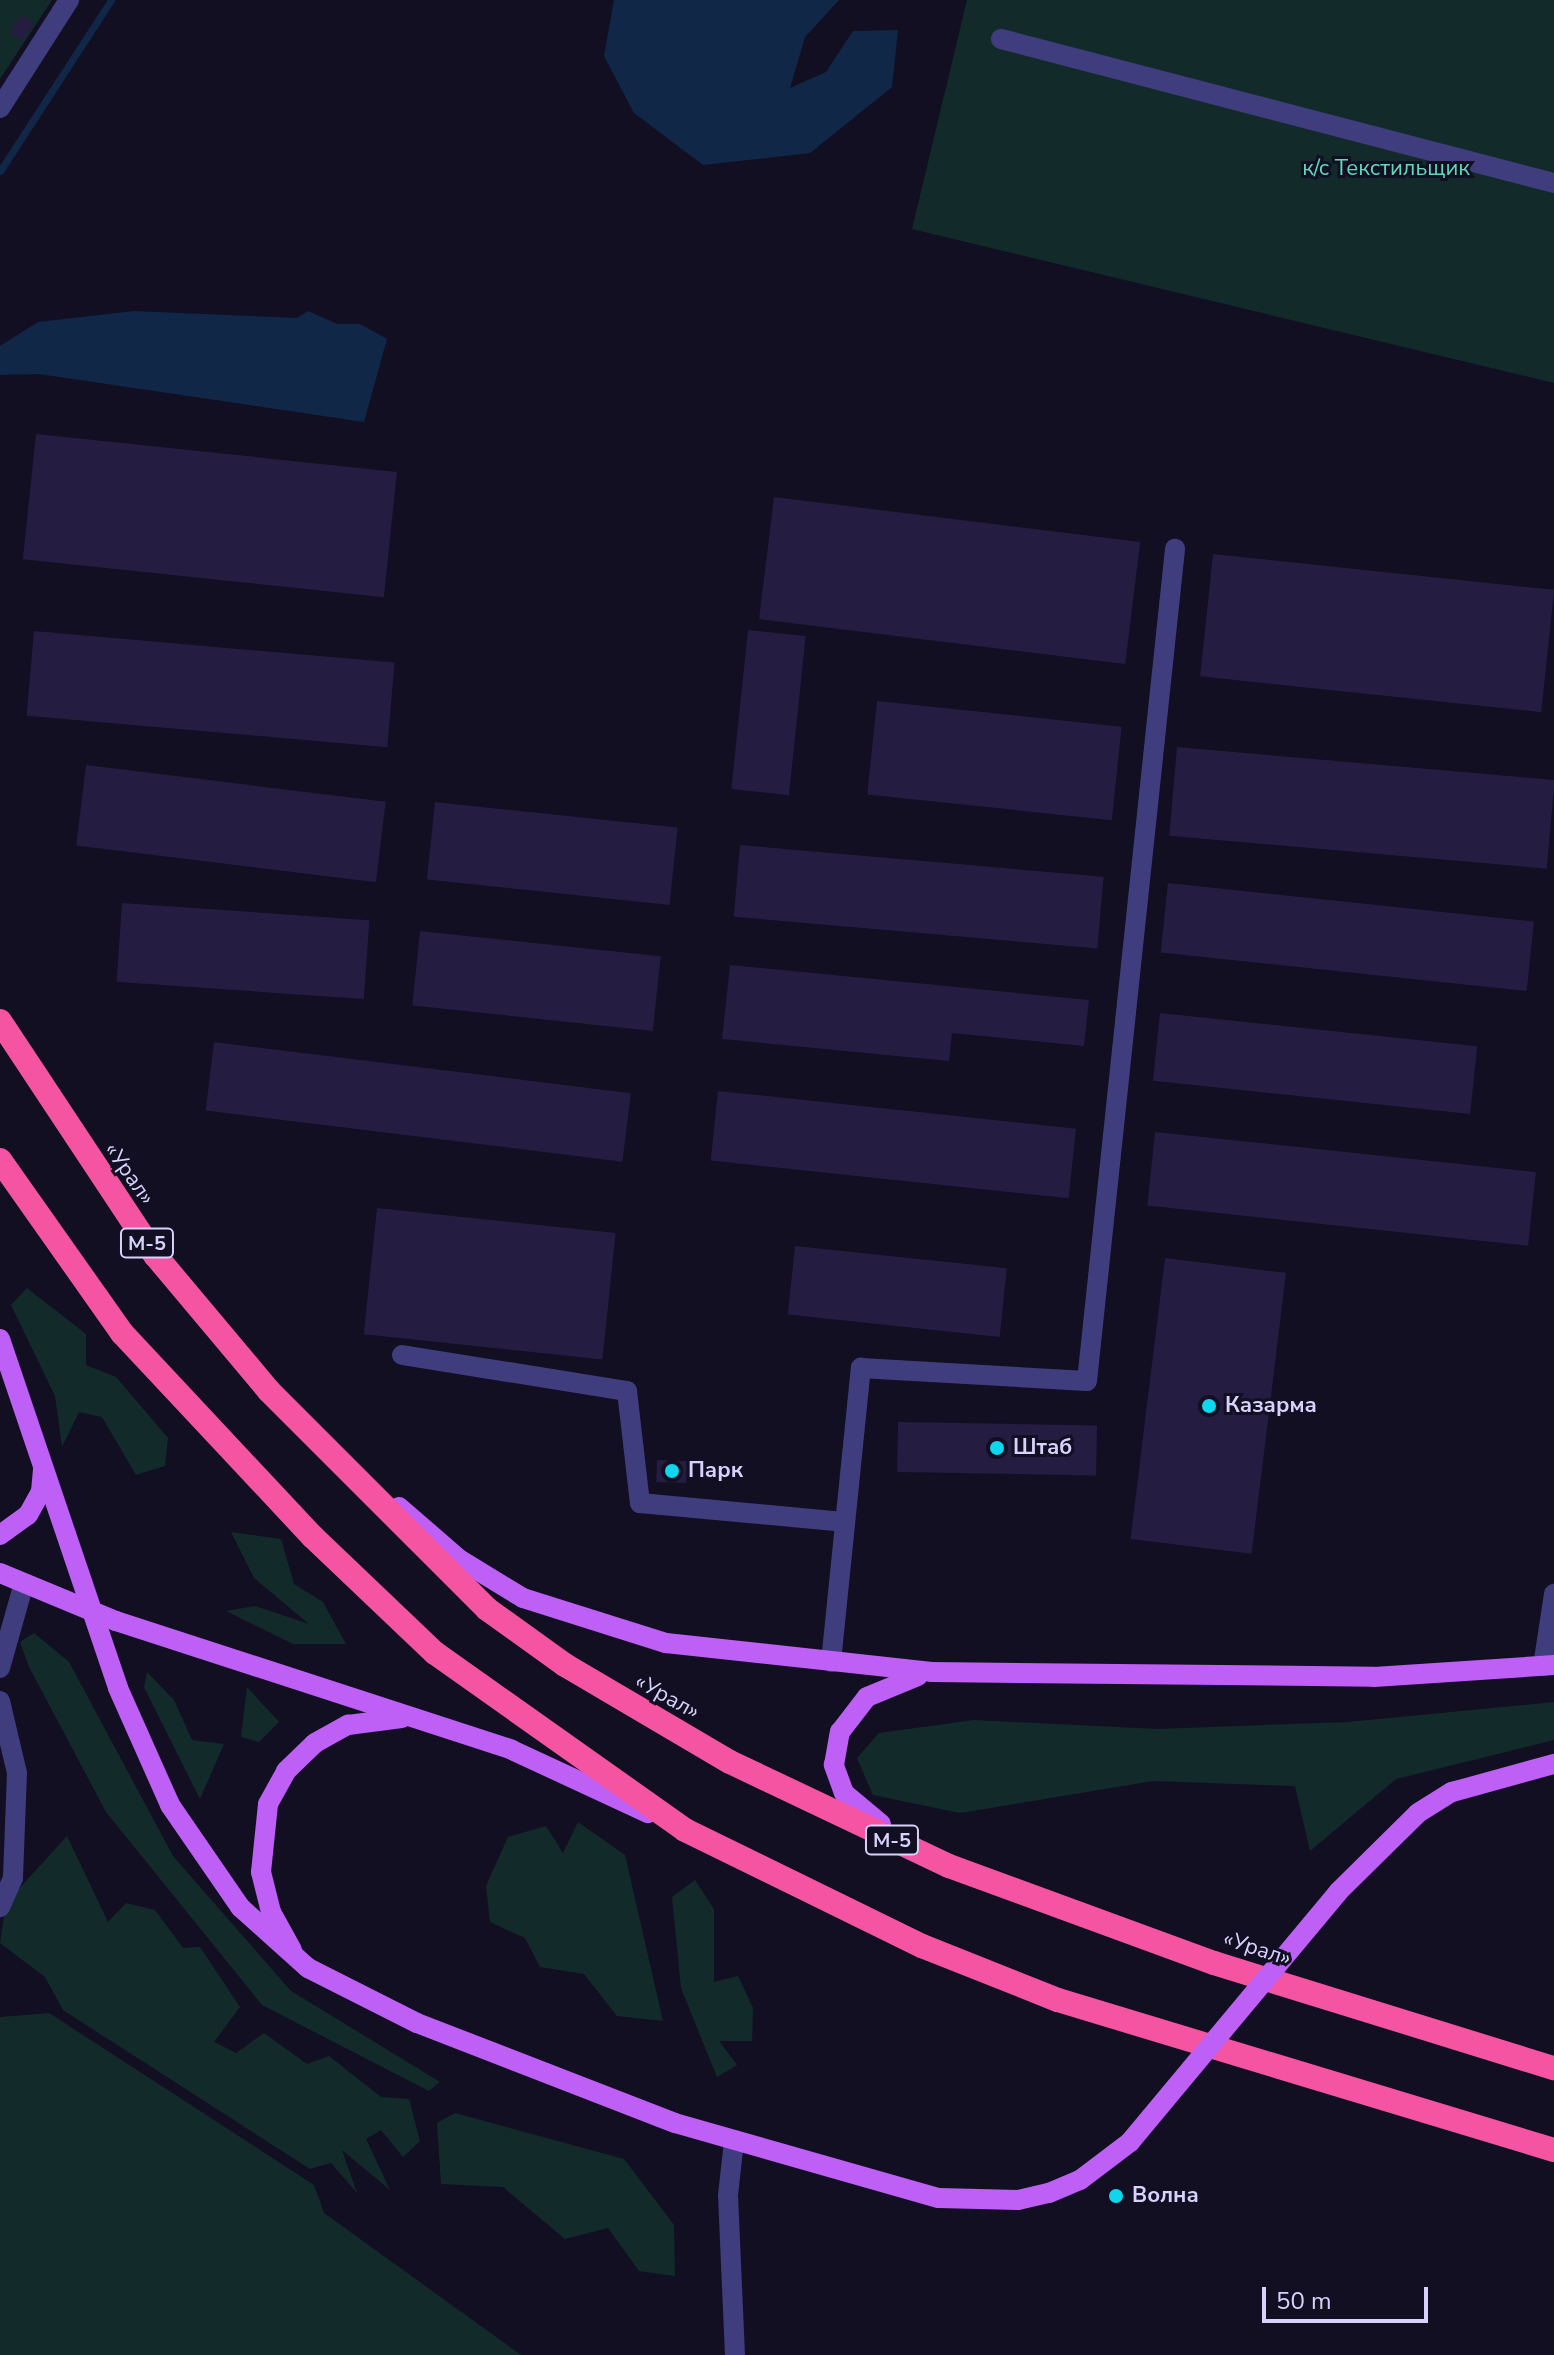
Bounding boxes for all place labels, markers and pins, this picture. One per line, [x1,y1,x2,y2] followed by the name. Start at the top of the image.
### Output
[1225,1393,1317,1419] place label: Казарма
[1200,1397,1218,1415] marker: Казарма
[1013,1435,1072,1461] place label: Штаб
[988,1439,1006,1457] marker: Штаб
[688,1458,743,1484] place label: Парк
[663,1462,681,1480] marker: Парк
[1132,2183,1199,2209] place label: Волна
[1107,2187,1125,2205] marker: Волна

